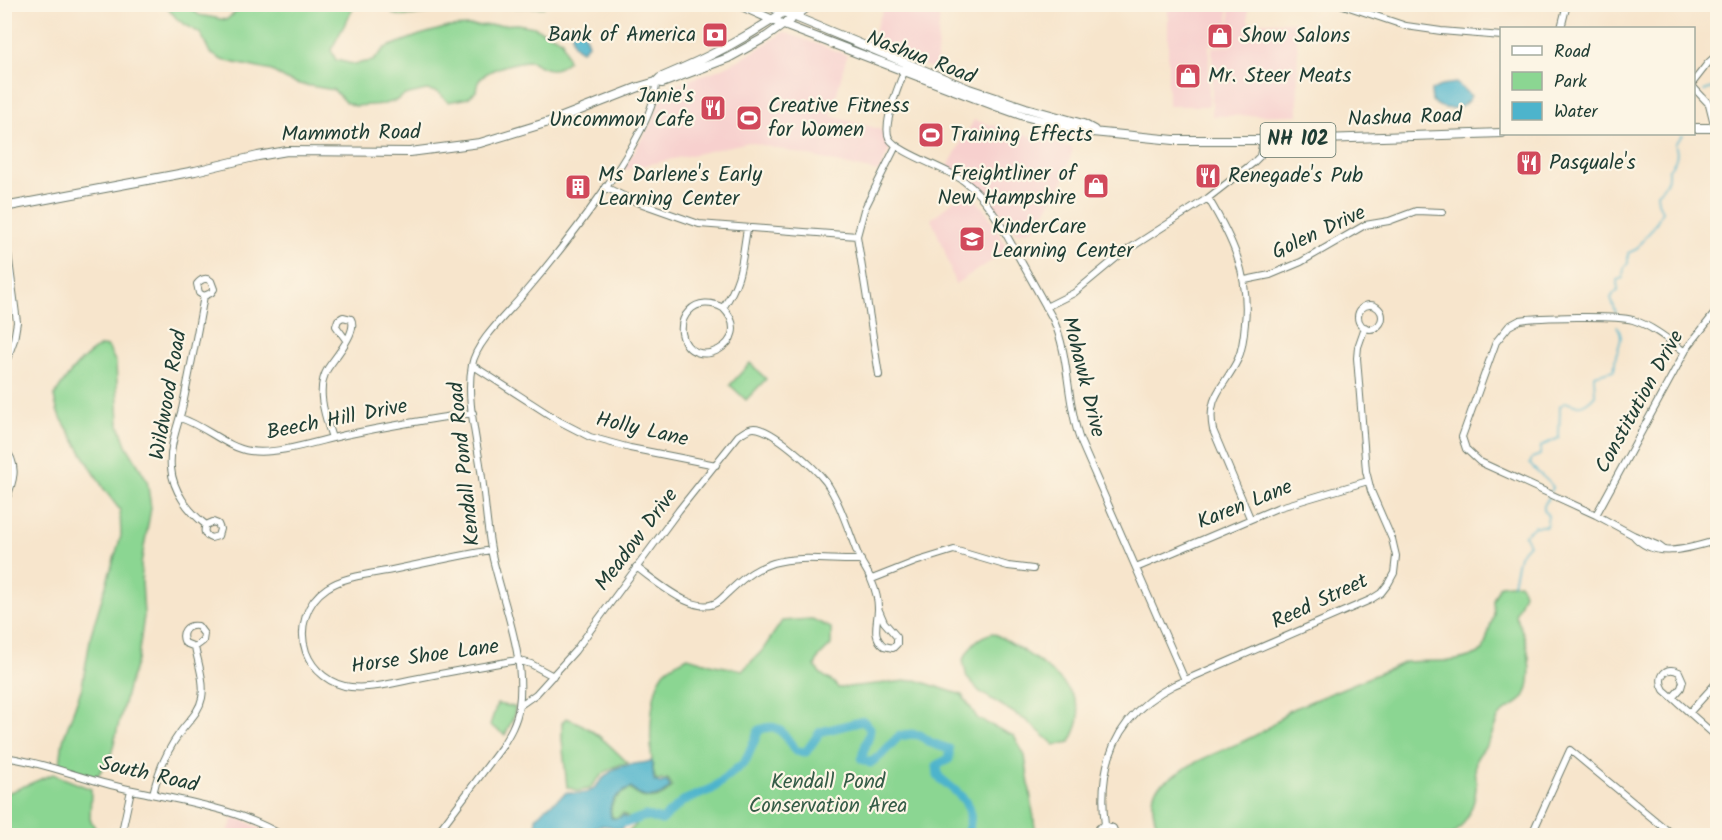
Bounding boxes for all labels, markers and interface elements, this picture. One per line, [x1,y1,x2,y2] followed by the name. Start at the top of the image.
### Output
[547,19,696,52] place label: Bank of America
[700,20,730,50] bank icon: Bank of America
[1240,20,1350,53] place label: Show Salons
[1205,21,1235,51] shop icon: Show Salons
[862,22,981,94] street label: Nashua Road
[1500,27,1695,135] legend
[1554,38,1591,67] text: Road
[1208,60,1351,93] place label: Mr. Steer Meats
[1173,61,1203,91] shop icon: Mr. Steer Meats
[1554,68,1587,97] text: Park
[549,80,695,137] place label: Janie's Uncommon Cafe
[768,90,909,147] place label: Creative Fitness for Women
[698,93,728,123] restaurant icon: Janie's Uncommon Cafe
[1554,98,1599,127] text: Water
[1347,99,1463,136] street label: Nashua Road
[734,103,764,133] sports icon: Creative Fitness for Women
[281,116,421,152] street label: Mammoth Road
[950,119,1093,152] place label: Training Effects
[916,120,946,150] sports icon: Training Effects
[1260,123,1336,157] road number: NH 102
[1549,147,1636,180] place label: Pasquale's
[1514,148,1544,178] restaurant icon: Pasquale's
[938,158,1078,215] place label: Freightliner of New Hampshire
[598,159,762,216] place label: Ms Darlene's Early Learning Center
[1228,160,1363,193] place label: Renegade's Pub
[1193,161,1223,191] restaurant icon: Renegade's Pub
[1081,171,1111,201] shop icon: Freightliner of New Hampshire
[563,172,593,202] building icon: Ms Darlene's Early Learning Center
[1267,197,1372,269] street label: Golen Drive
[992,211,1134,268] place label: KinderCare Learning Center
[957,224,987,254] school or university icon: KinderCare Learning Center
[1052,313,1114,441] street label: Mohawk Drive
[1587,324,1693,480] street label: Constitution Drive
[141,327,197,462] street label: Wildwood Road
[440,380,490,548] street label: Kendall Pond Road
[264,390,411,450] street label: Beech Hill Drive
[592,403,692,457] street label: Holly Lane
[1192,471,1298,539] street label: Karen Lane
[587,481,687,599] street label: Meadow Drive
[1266,565,1375,639] street label: Reed Street
[349,630,502,684] street label: Horse Shoe Lane
[96,748,202,803] street label: South Road
[749,766,907,823] park label: Kendall Pond Conservation Area

